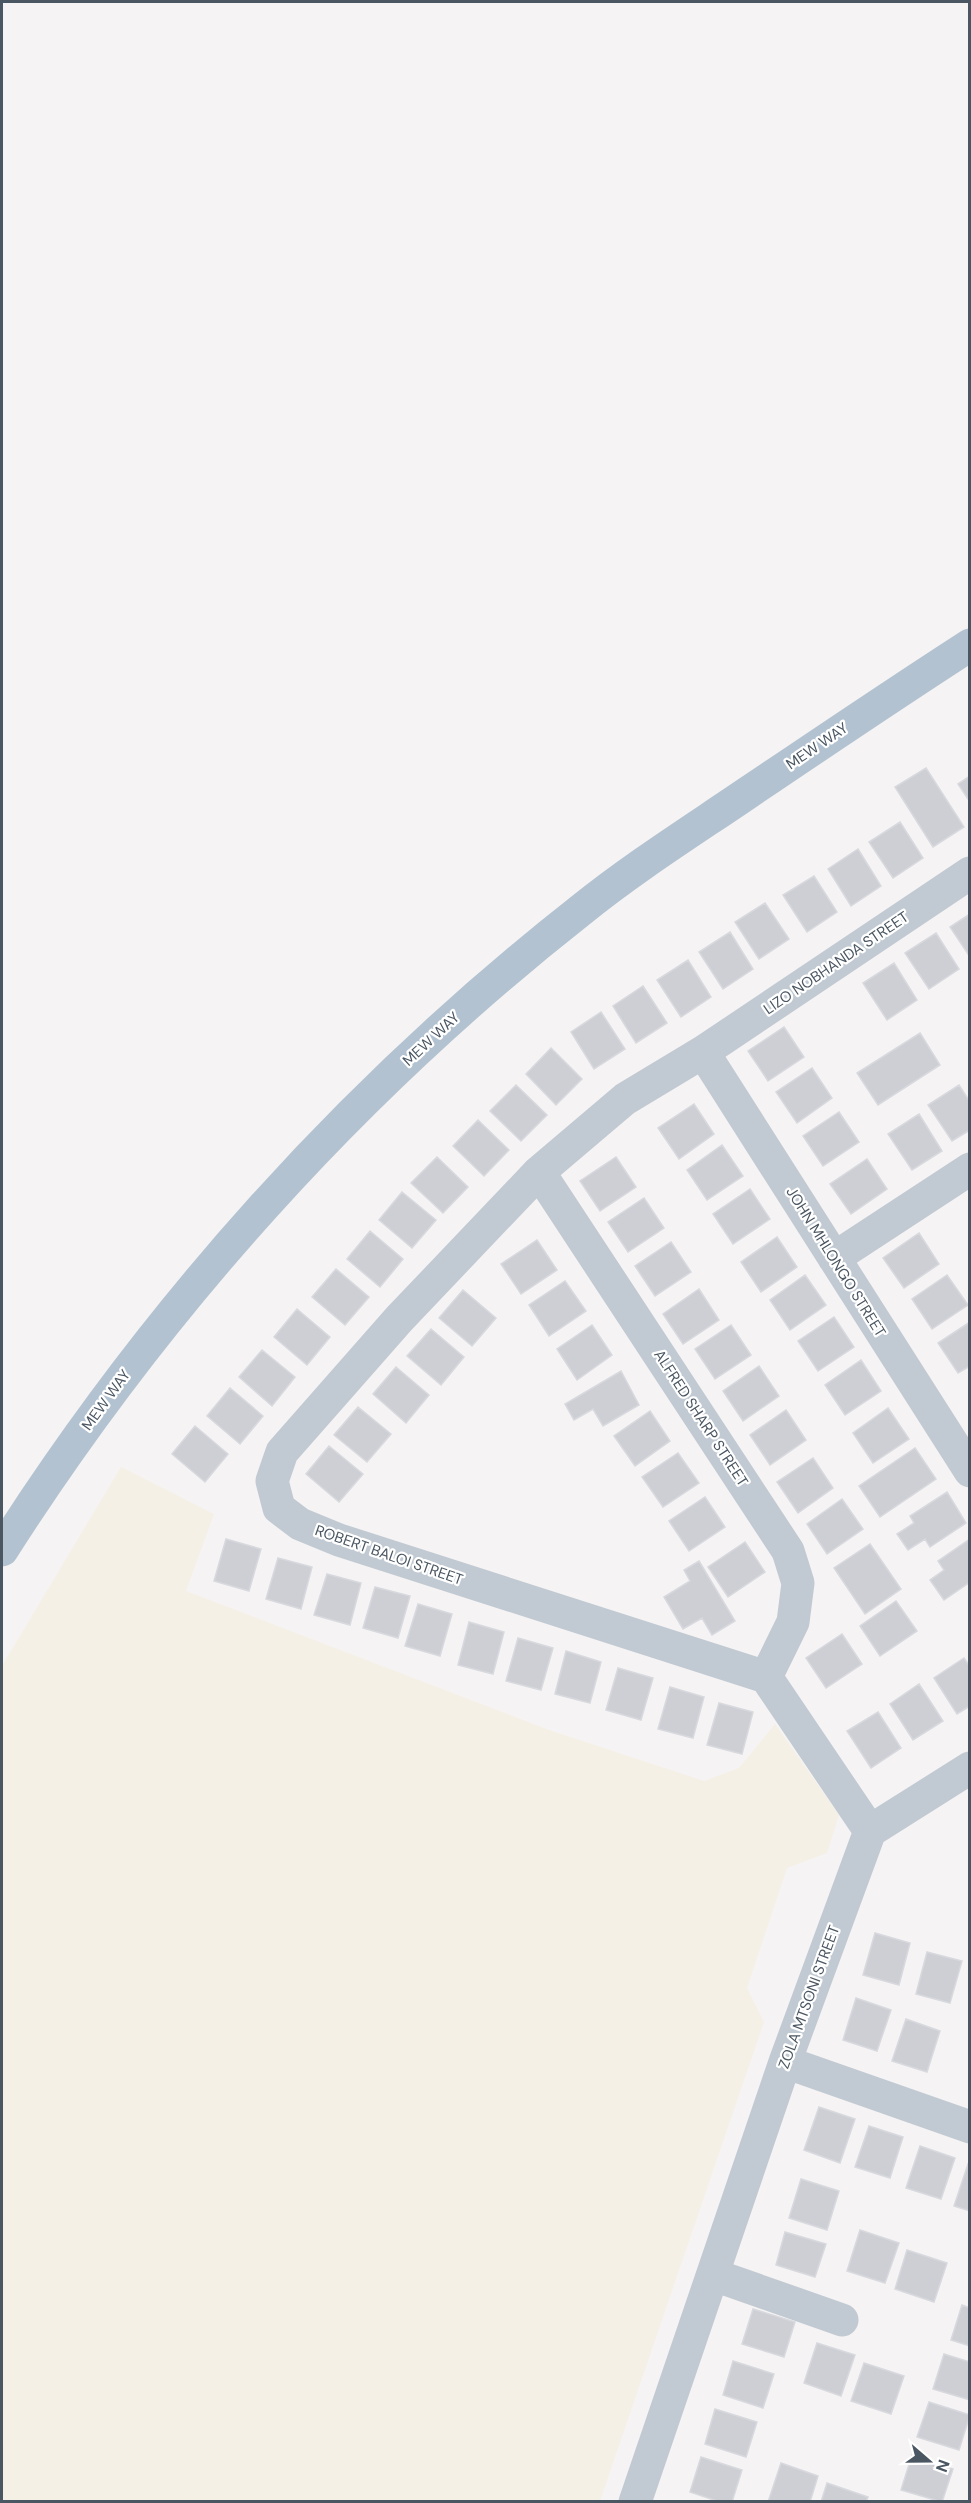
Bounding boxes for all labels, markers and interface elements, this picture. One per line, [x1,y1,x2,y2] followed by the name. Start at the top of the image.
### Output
[782,718,852,774] street label: MEW WAY
[760,907,912,1019] street label: LIZO NOBHANDA STREET
[398,1007,464,1070] street label: MEW WAY
[782,1183,890,1341] street label: JOHN MHLONGO STREET
[649,1346,753,1490] street label: ALFRED SHARP STREET
[77,1365,135,1434] street label: MEW WAY
[312,1520,466,1590] street label: ROBERT BALOI STREET
[774,1922,844,2072] street label: ZOLA MTSONI STREET
[899,2431,959,2491] north arrow
[931,2457,954,2475] text: N

